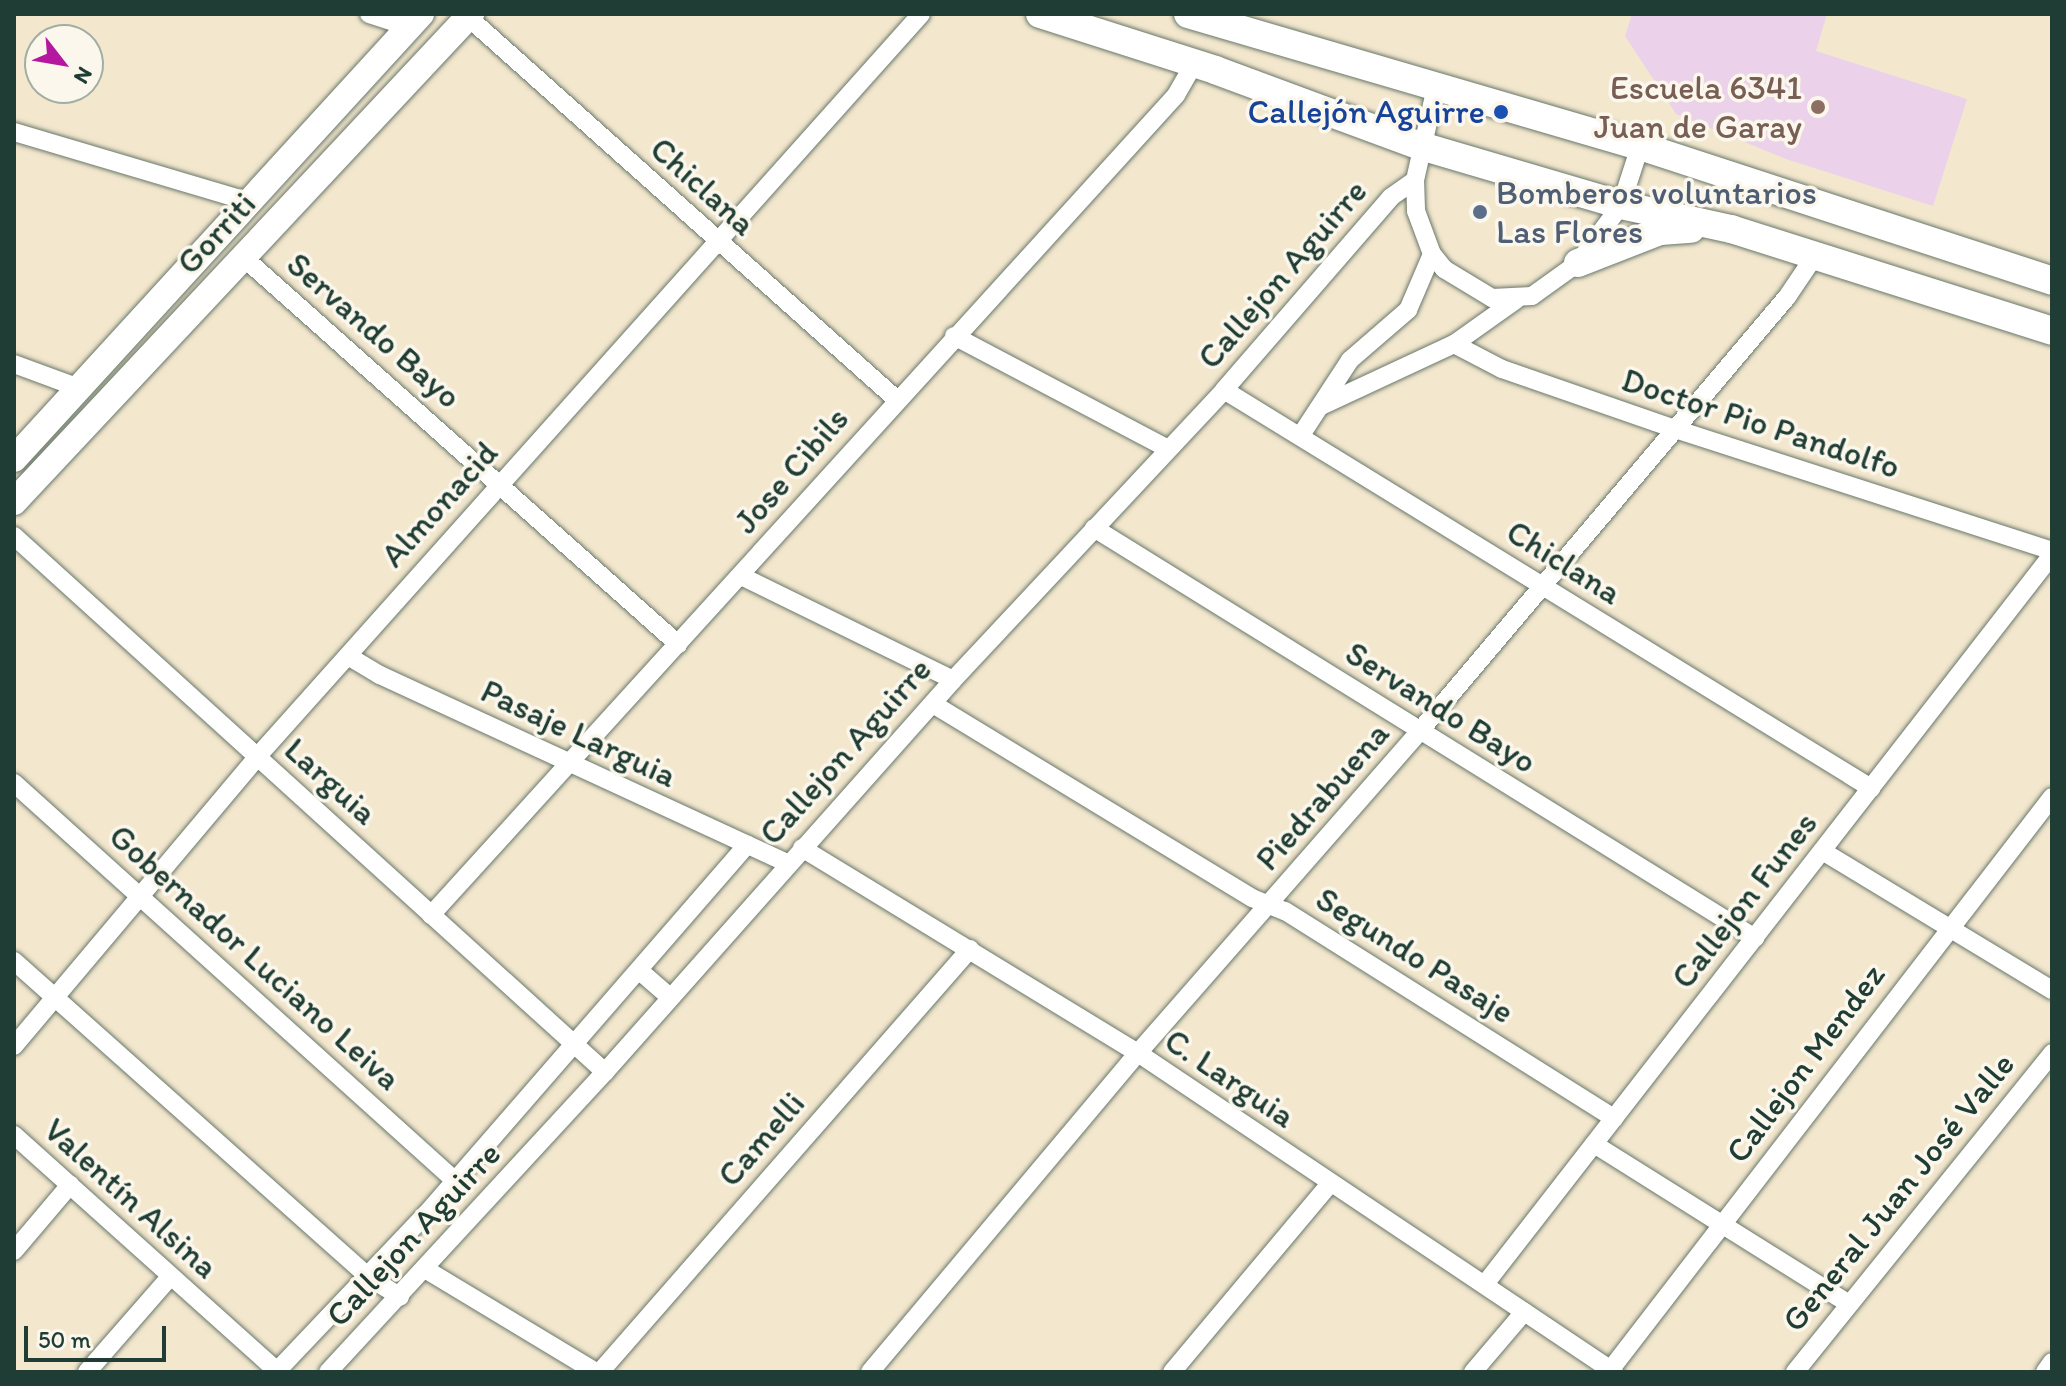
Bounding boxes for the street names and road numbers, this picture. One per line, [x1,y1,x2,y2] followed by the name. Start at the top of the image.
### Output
[642,128,764,244] street label: Chiclana
[1189,171,1375,377] street label: Callejon Aguirre
[168,184,264,282] street label: Gorriti
[279,243,469,417] street label: Servando Bayo
[1617,359,1905,487] street label: Doctor Pio Pandolfo
[725,398,857,542] street label: Jose Cibils
[372,433,506,575] street label: Almonacid
[1499,511,1629,613] street label: Chiclana
[1338,632,1544,782] street label: Servando Bayo
[751,649,939,853] street label: Callejon Aguirre
[475,670,683,796] street label: Pasaje Larguia
[1247,714,1397,878] street label: Piedrabuena
[276,729,386,833] street label: Larguia
[1662,803,1826,997] street label: Callejon Funes
[101,815,409,1099] street label: Gobernador Luciano Leiva
[1309,878,1521,1032] street label: Segundo Pasaje
[1717,955,1893,1171] street label: Callejon Mendez
[1157,1020,1303,1136] street label: C. Larguia
[1773,1045,2023,1339] street label: General Juan José Valle
[709,1083,813,1195] street label: Camelli
[36,1109,226,1287] street label: Valentín Alsina
[317,1133,509,1335] street label: Callejon Aguirre

